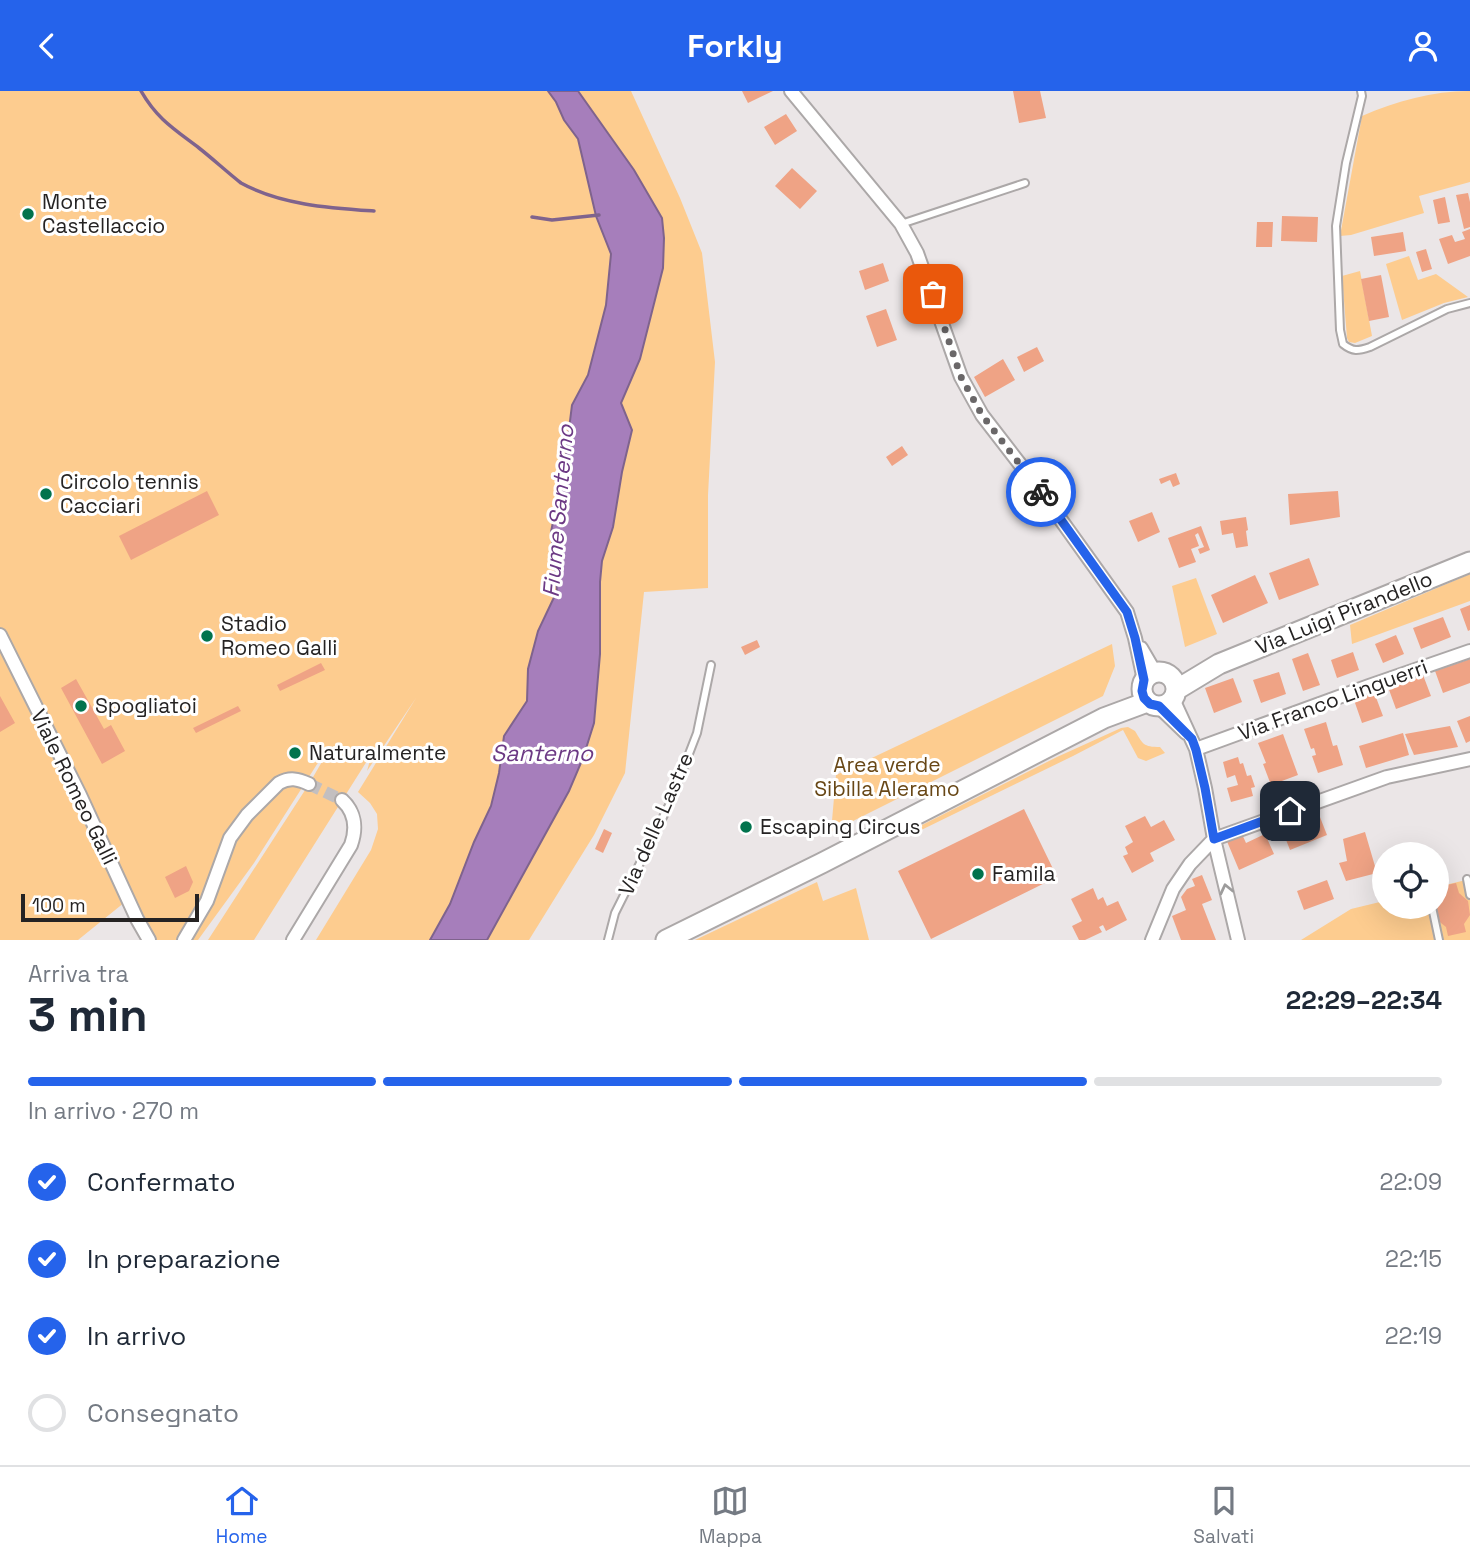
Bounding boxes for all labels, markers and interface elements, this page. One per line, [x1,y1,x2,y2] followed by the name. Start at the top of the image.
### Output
[687,26,783,66] text: Forkly
[28,27,66,65] icon: back
[1404,27,1442,65] icon: person
[42,188,165,239] place label: Monte Castellaccio
[20,206,36,222] marker: Monte Castellaccio
[903,264,963,324] pin
[914,275,952,313] icon: bag
[536,423,581,599] water label: Fiume Santerno
[1006,457,1076,527] courier
[60,468,199,519] place label: Circolo tennis Cacciari
[1022,473,1060,511] icon: bike
[38,486,54,502] marker: Circolo tennis Cacciari
[1251,565,1436,660] street label: Via Luigi Pirandello
[221,610,337,661] place label: Stadio Romeo Galli
[199,628,215,644] marker: Stadio Romeo Galli
[1234,653,1431,746] street label: Via Franco Linguerri
[95,692,197,719] place label: Spogliatoi
[73,698,89,714] marker: Spogliatoi
[25,705,124,869] street label: Viale Romeo Galli
[491,738,594,768] water label: Santerno
[309,739,446,766] place label: Naturalmente
[287,745,303,761] marker: Naturalmente
[612,748,699,899] street label: Via delle Lastre
[814,751,960,802] park label: Area verde Sibilla Aleramo
[1260,781,1320,841] pin
[1271,792,1309,830] icon: home
[760,813,921,840] place label: Escaping Circus
[738,819,754,835] marker: Escaping Circus
[1372,842,1449,919] map controls
[1372,842,1449,919] button: locate
[992,860,1056,887] place label: Famila
[970,866,986,882] marker: Famila
[1220,883,1234,895] one-way arrow
[21,891,200,923] scale bar
[32,893,86,918] text: 100 m
[28,959,129,989] text: Arriva tra
[1286,983,1442,1017] text: 22:29–22:34
[28,986,148,1044] text: 3 min
[28,1096,199,1126] text: In arrivo · 270 m
[28,1163,66,1201] icon: check
[87,1165,235,1199] text: Confermato
[1380,1167,1442,1197] text: 22:09
[28,1240,66,1278] icon: check
[87,1242,281,1276] text: In preparazione
[1385,1244,1442,1274] text: 22:15
[28,1317,66,1355] icon: check
[87,1319,186,1353] text: In arrivo
[1385,1321,1442,1351] text: 22:19
[87,1396,239,1430] text: Consegnato
[216,1482,268,1549] tab: Home
[699,1482,762,1549] tab: Mappa
[1193,1482,1254,1549] tab: Salvati

